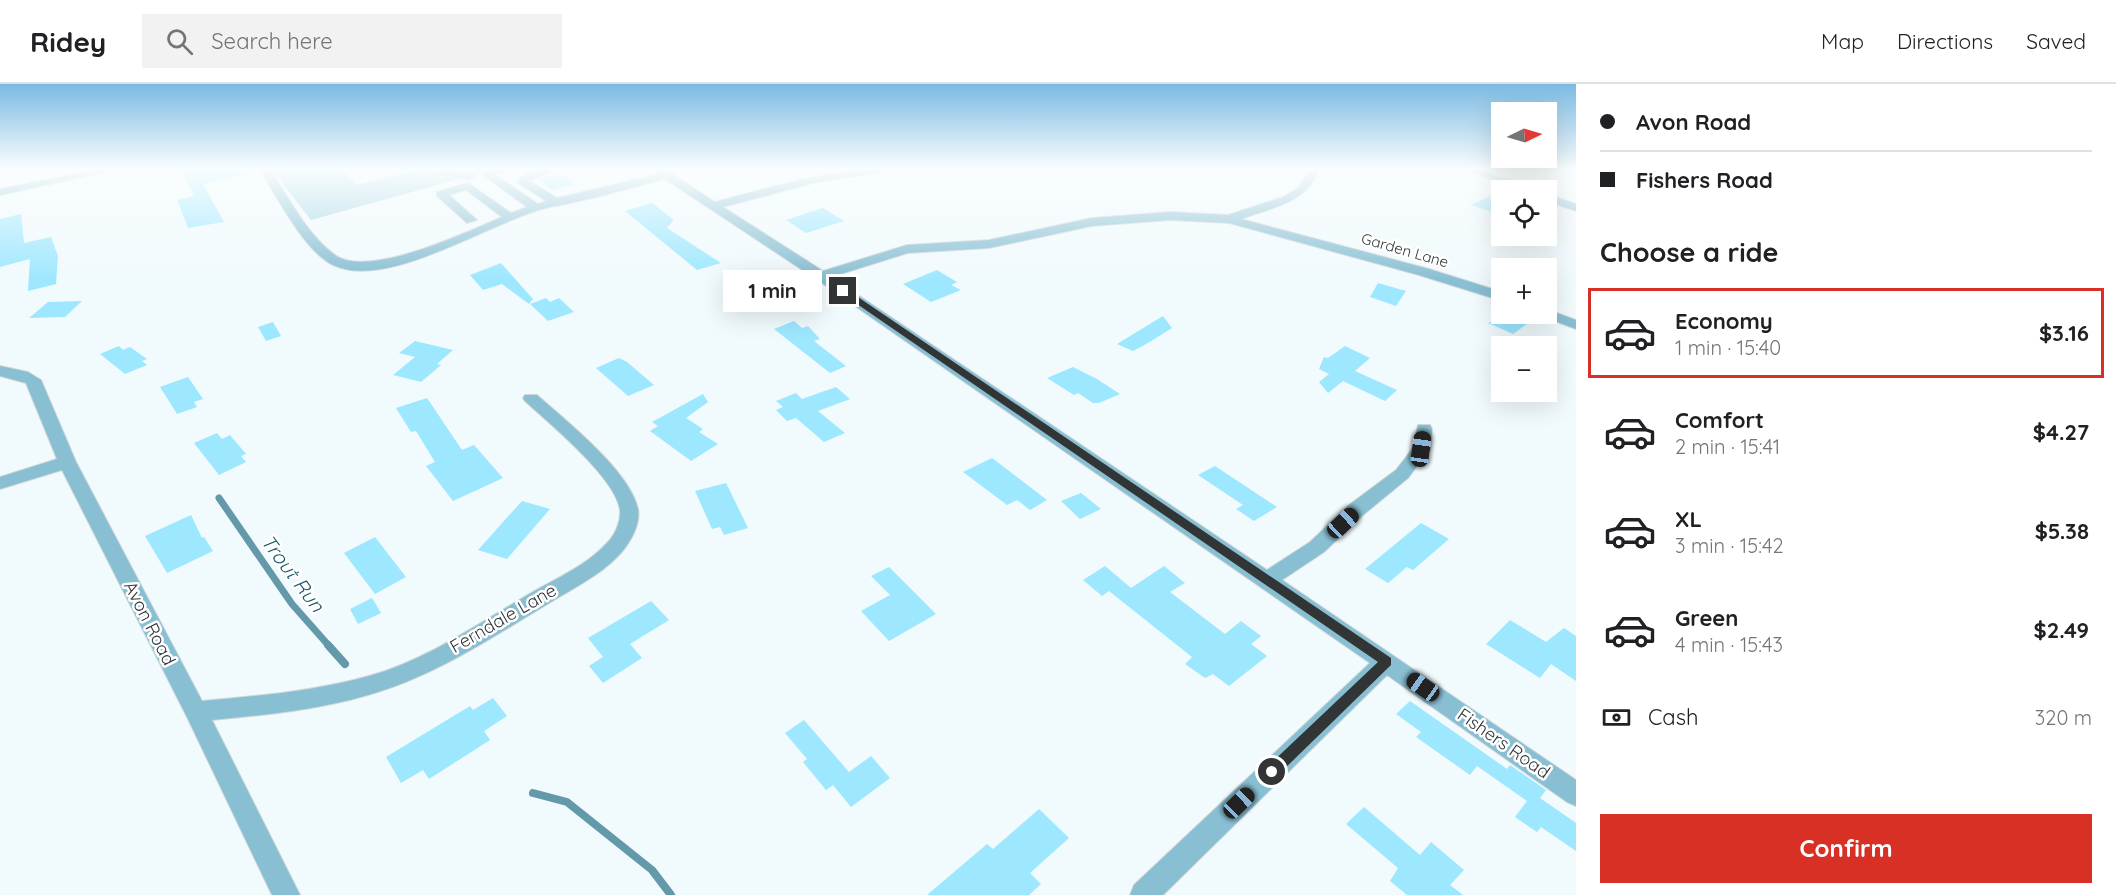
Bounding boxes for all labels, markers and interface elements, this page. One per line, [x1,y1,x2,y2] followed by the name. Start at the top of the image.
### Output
[142,14,562,68] search box
[30,24,106,59] text: Ridey
[163,25,196,58] icon: search
[211,27,333,55] text: Search here
[1821,28,1864,54] text: Map
[1897,28,1993,54] text: Directions
[2026,28,2086,54] text: Saved
[1491,102,1557,168] north arrow
[1491,102,1557,402] map controls
[1636,108,1751,136] text: Avon Road
[1636,166,1773,194] text: Fishers Road
[1491,180,1557,246] button: locate
[1359,229,1451,271] street label: Garden Lane
[1600,235,1778,269] text: Choose a ride
[1491,258,1557,324] button: +
[723,270,822,312] callout: 1 min
[829,277,856,304] route end
[748,278,797,303] text: 1 min
[1603,306,1657,360] icon: car
[1675,307,1773,335] text: Economy
[2039,319,2089,347] text: $3.16
[1675,335,1781,360] text: 1 min · 15:40
[1491,336,1557,402] button: −
[1603,405,1657,459] icon: car
[1675,406,1764,434] text: Comfort
[2033,418,2089,446] text: $4.27
[1410,430,1432,468] car
[1675,434,1780,459] text: 2 min · 15:41
[1324,504,1362,542] car
[1603,504,1657,558] icon: car
[1675,505,1702,533] text: XL
[2035,517,2089,545] text: $5.38
[256,530,330,617] water label: Trout Run
[1675,533,1784,558] text: 3 min · 15:42
[119,577,181,669] street label: Avon Road
[446,578,560,658] street label: Ferndale Lane
[1603,603,1657,657] icon: car
[1675,604,1738,632] text: Green
[2034,616,2089,644] text: $2.49
[1675,632,1783,657] text: 4 min · 15:43
[1403,669,1443,705] car
[1600,701,1633,734] icon: cash
[1453,703,1555,783] street label: Fishers Road
[1648,703,1699,731] text: Cash
[2035,705,2092,730] text: 320 m
[1258,758,1285,785] route start
[1220,784,1258,822] car
[1600,814,2092,883] button: Confirm

